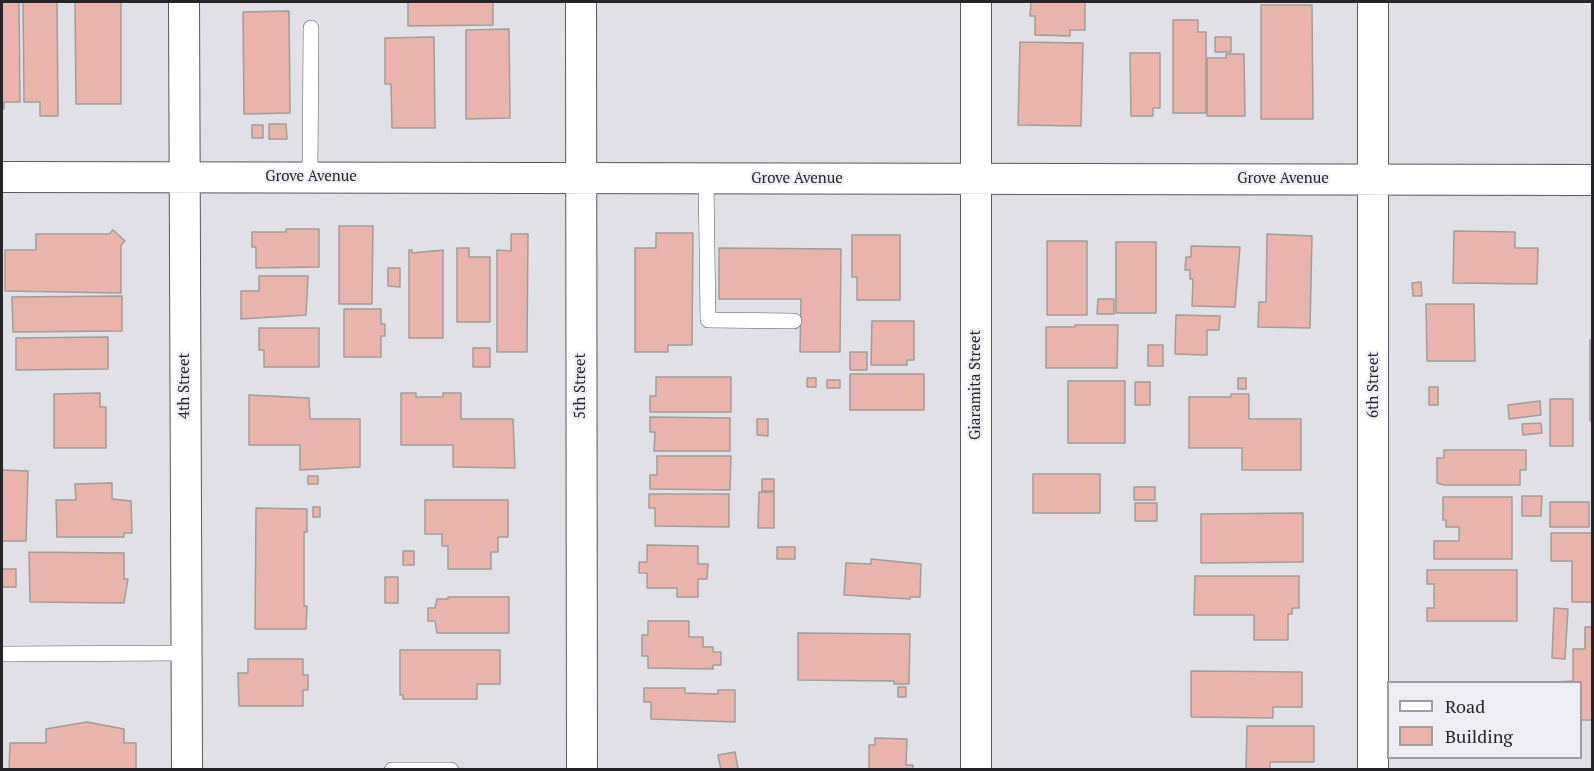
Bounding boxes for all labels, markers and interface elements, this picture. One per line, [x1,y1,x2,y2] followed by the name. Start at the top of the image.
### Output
[265,168,357,186] street label: Grove Avenue
[751,170,843,188] street label: Grove Avenue
[1237,170,1329,188] street label: Grove Avenue
[967,330,985,440] street label: Giaramita Street
[1365,352,1383,418] street label: 6th Street
[176,353,194,419] street label: 4th Street
[572,353,590,419] street label: 5th Street
[1387,681,1582,759] legend
[1445,694,1485,718] text: Road
[1445,724,1513,748] text: Building

